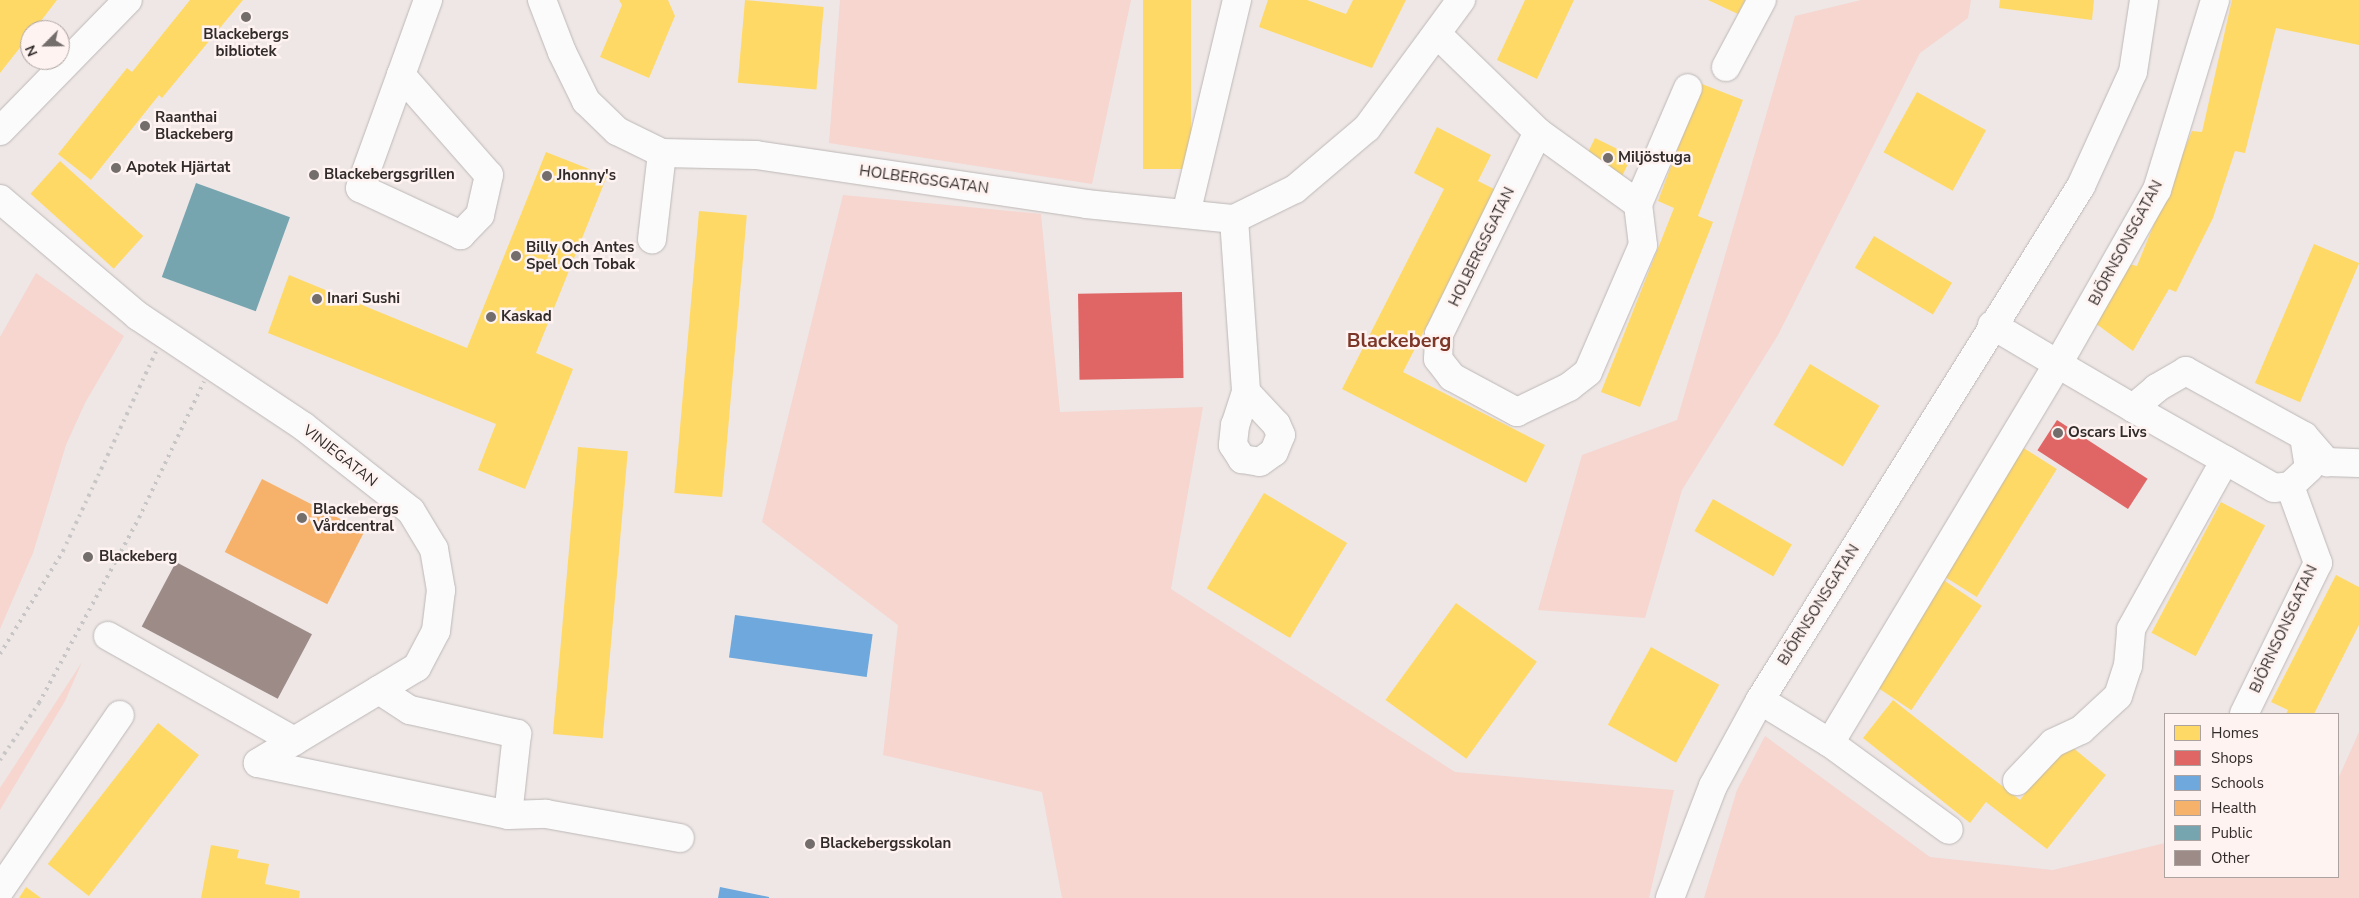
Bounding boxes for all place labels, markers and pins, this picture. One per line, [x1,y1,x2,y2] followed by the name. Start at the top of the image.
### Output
[240,11,252,23] marker: Blackebergs bibliotek
[203,25,289,60] place label: Blackebergs bibliotek
[155,108,233,143] place label: Raanthai Blackeberg
[139,120,151,132] marker: Raanthai Blackeberg
[1618,149,1691,167] place label: Miljöstuga
[1602,152,1614,164] marker: Miljöstuga
[126,159,230,177] place label: Apotek Hjärtat
[110,162,122,174] marker: Apotek Hjärtat
[324,166,455,184] place label: Blackebergsgrillen
[557,167,616,185] place label: Jhonny's
[308,169,320,181] marker: Blackebergsgrillen
[541,170,553,182] marker: Jhonny's
[526,238,635,273] place label: Billy Och Antes Spel Och Tobak
[510,250,522,262] marker: Billy Och Antes Spel Och Tobak
[327,290,400,308] place label: Inari Sushi
[311,293,323,305] marker: Inari Sushi
[501,308,552,326] place label: Kaskad
[485,311,497,323] marker: Kaskad
[2068,424,2147,442] place label: Oscars Livs
[2052,427,2064,439] marker: Oscars Livs
[313,500,399,535] place label: Blackebergs Vårdcentral
[295,511,309,525] marker: Blackebergs Vårdcentral
[99,548,177,566] place label: Blackeberg
[81,550,95,564] marker: Blackeberg
[820,835,951,853] place label: Blackebergsskolan
[804,838,816,850] marker: Blackebergsskolan

